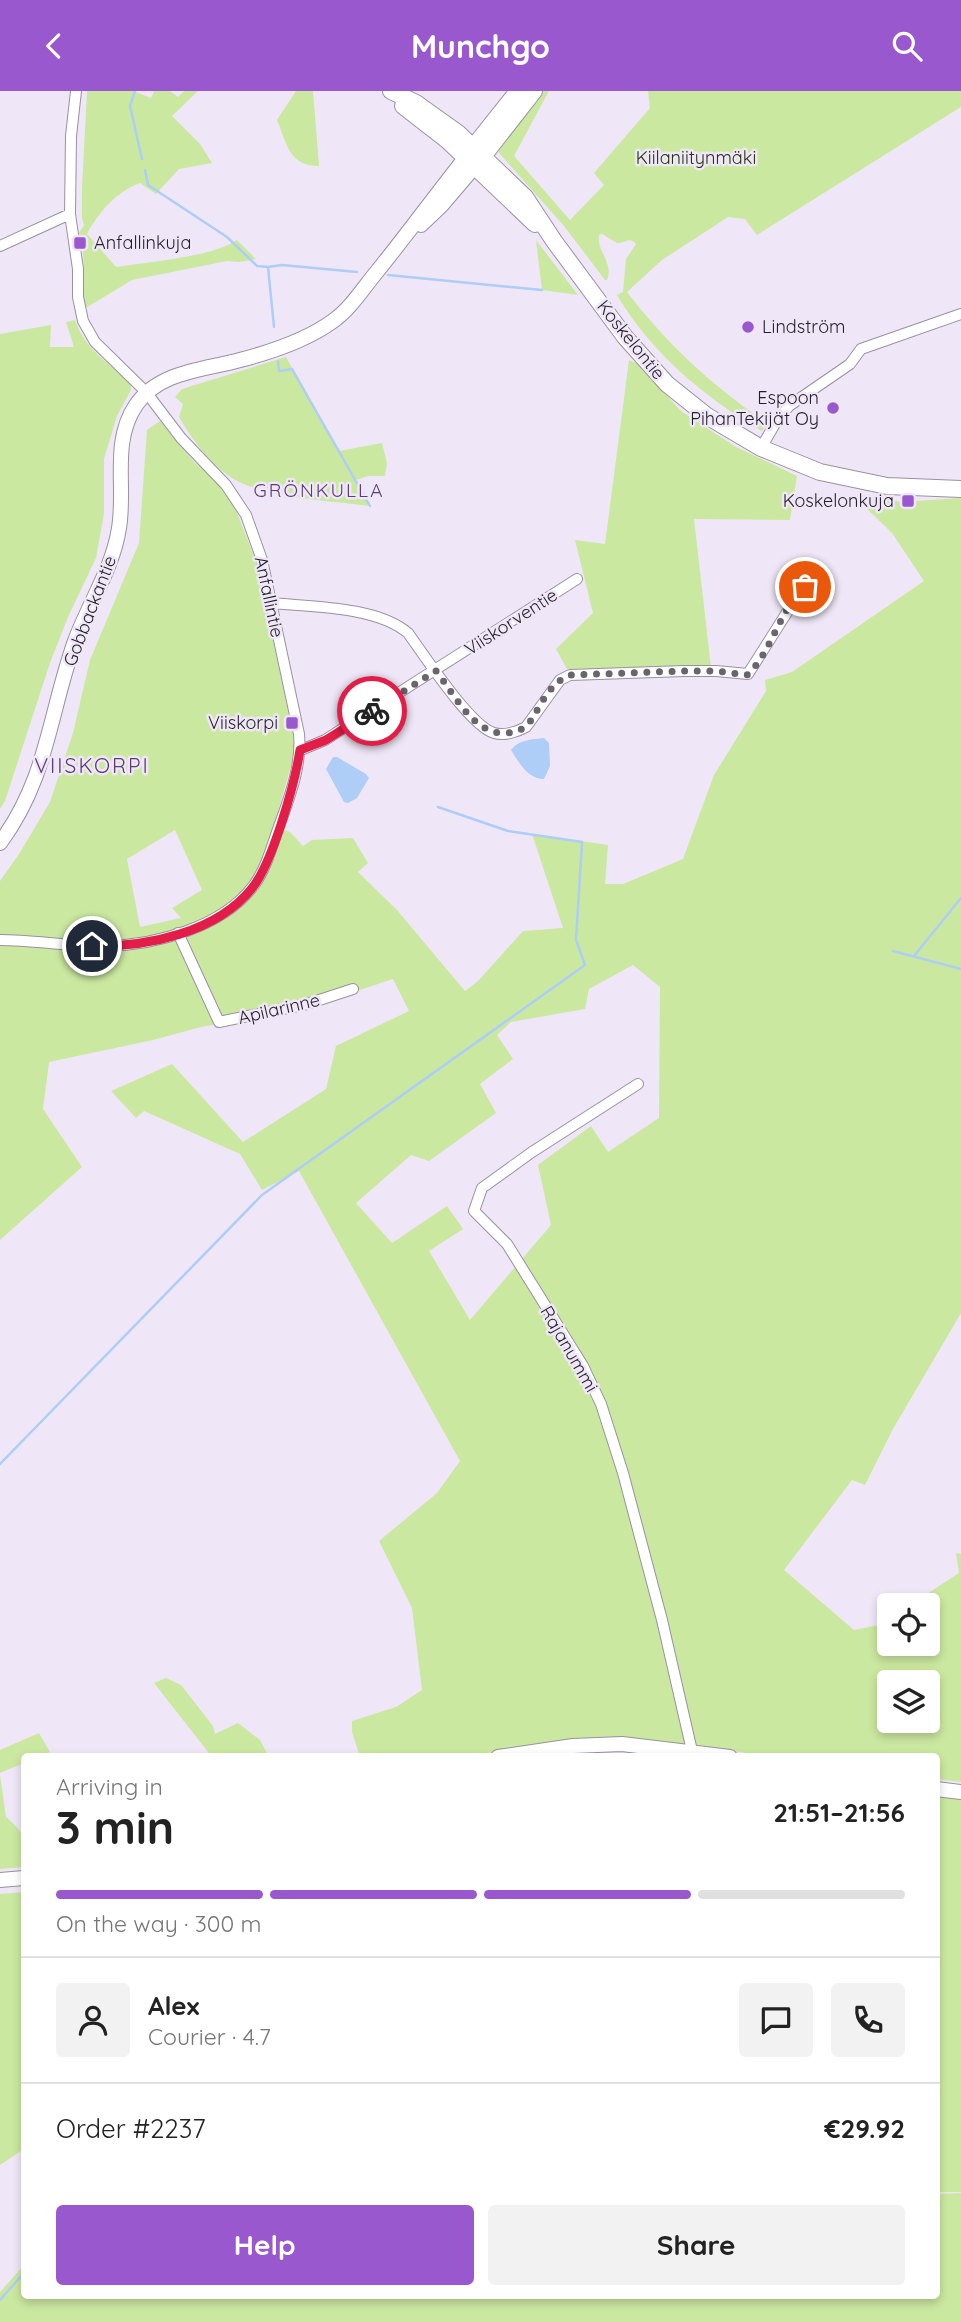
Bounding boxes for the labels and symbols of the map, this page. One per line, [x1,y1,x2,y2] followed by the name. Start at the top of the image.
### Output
[636,146,756,169] park label: Kiilaniitynmäki
[94,231,192,254] place label: Anfallinkuja
[72,235,88,251] marker: Anfallinkuja
[592,295,670,384] street label: Koskelontie
[762,315,846,338] place label: Lindström
[740,319,756,335] marker: Lindström
[690,386,819,430] place label: Espoon PihanTekijät Oy
[825,400,841,416] marker: Espoon PihanTekijät Oy
[254,478,384,502] district label: GRÖNKULLA
[783,489,894,512] place label: Koskelonkuja
[900,493,916,509] marker: Koskelonkuja
[58,552,121,669] street label: Gobbackantie
[250,554,289,639] street label: Anfallintie
[775,557,835,617] pin
[460,583,562,660] street label: Viiskorventie
[337,676,407,746] courier
[208,711,278,734] place label: Viiskorpi
[284,715,300,731] marker: Viiskorpi
[34,752,150,778] district label: VIISKORPI
[62,916,122,976] pin
[236,988,322,1029] street label: Apilarinne
[535,1301,603,1396] street label: Rajanummi

